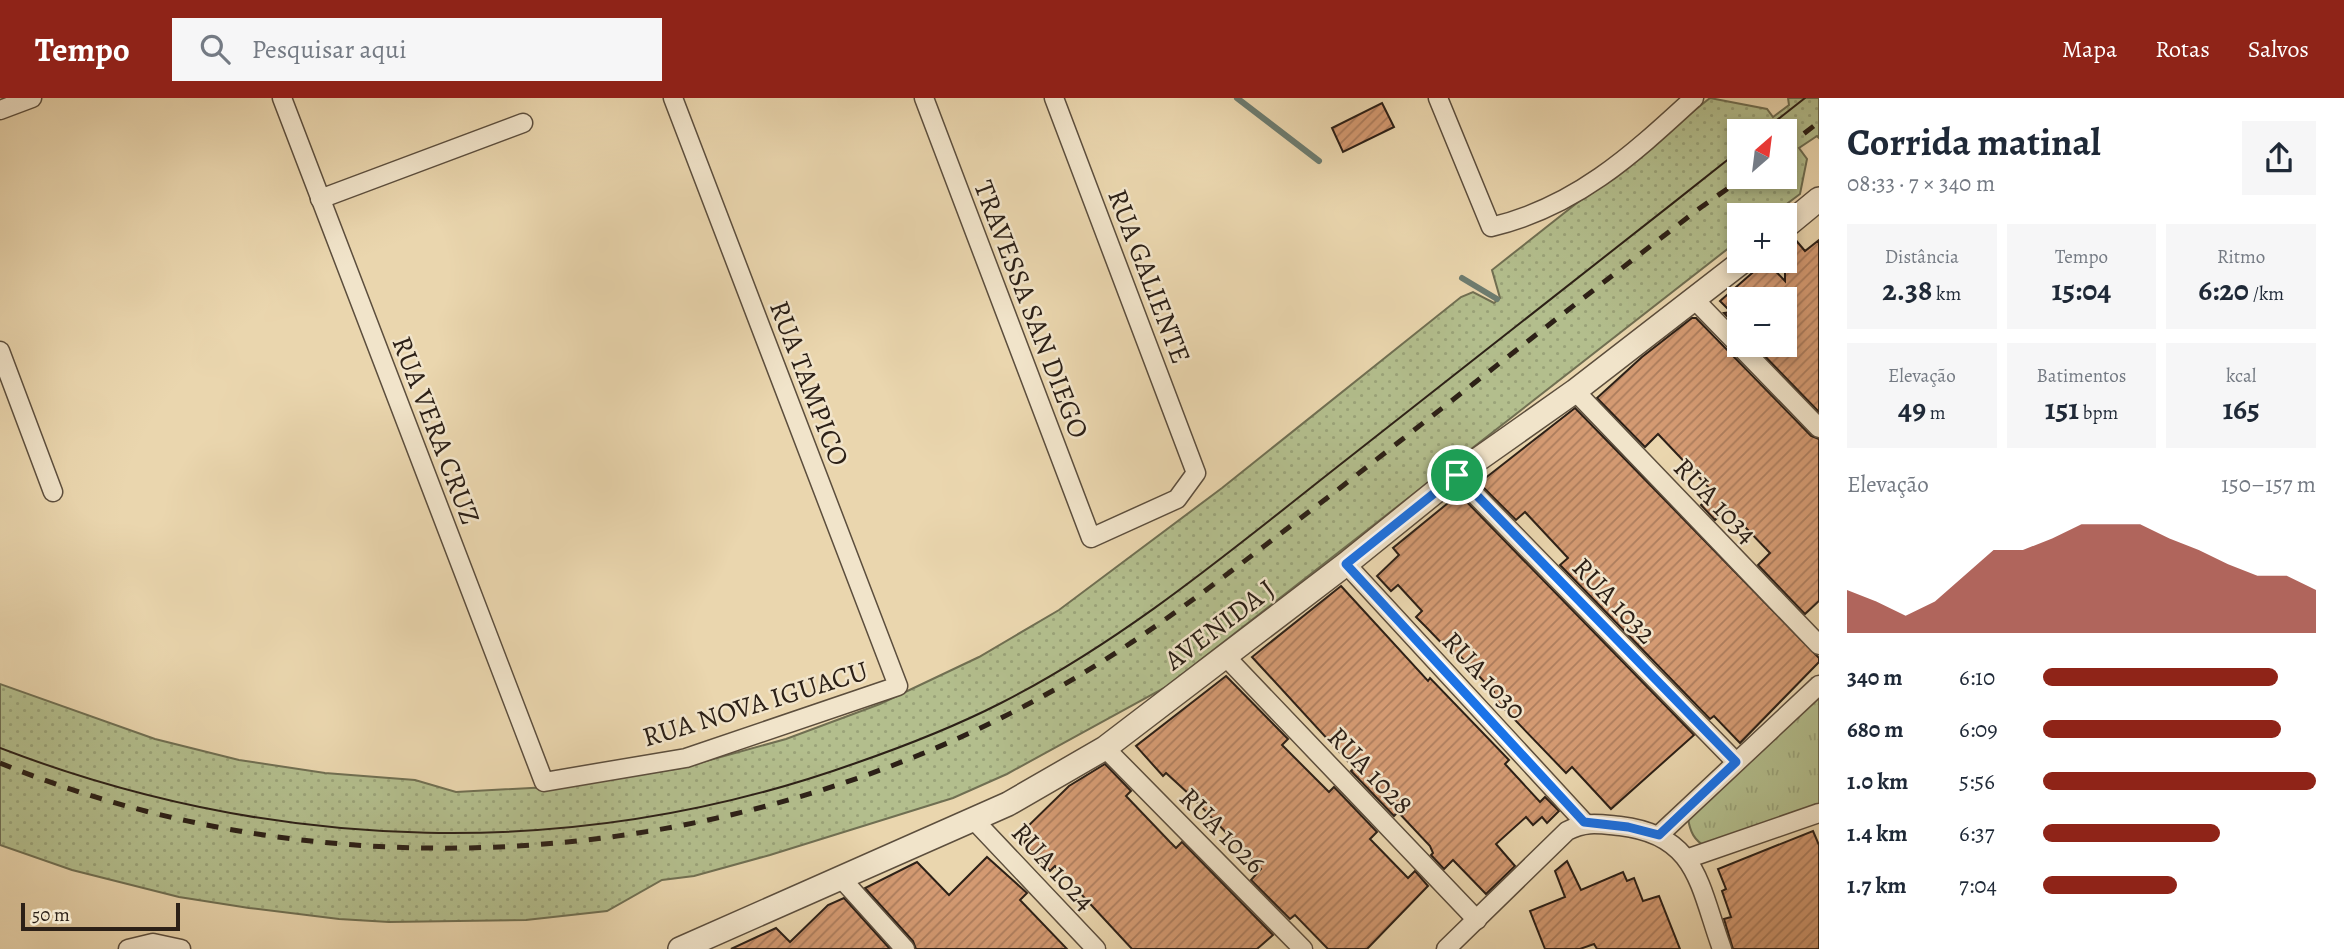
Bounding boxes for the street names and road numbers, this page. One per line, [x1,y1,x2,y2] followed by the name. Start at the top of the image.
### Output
[964,175,1098,444] street label: TRAVESSA SAN DIEGO
[1098,184,1200,369] street label: RUA GALIENTE
[760,295,858,471] street label: RUA TAMPICO
[383,331,489,530] street label: RUA VERA CRUZ
[1665,449,1766,552] street label: RUA 1034
[1564,549,1665,652] street label: RUA 1032
[1156,571,1283,680] street label: AVENIDA J
[1433,623,1535,728] street label: RUA 1030
[638,652,873,756] street label: RUA NOVA IGUACU
[1319,718,1422,823] street label: RUA 1028
[1171,779,1274,882] street label: RUA 1026
[1003,814,1104,919] street label: RUA 1024

